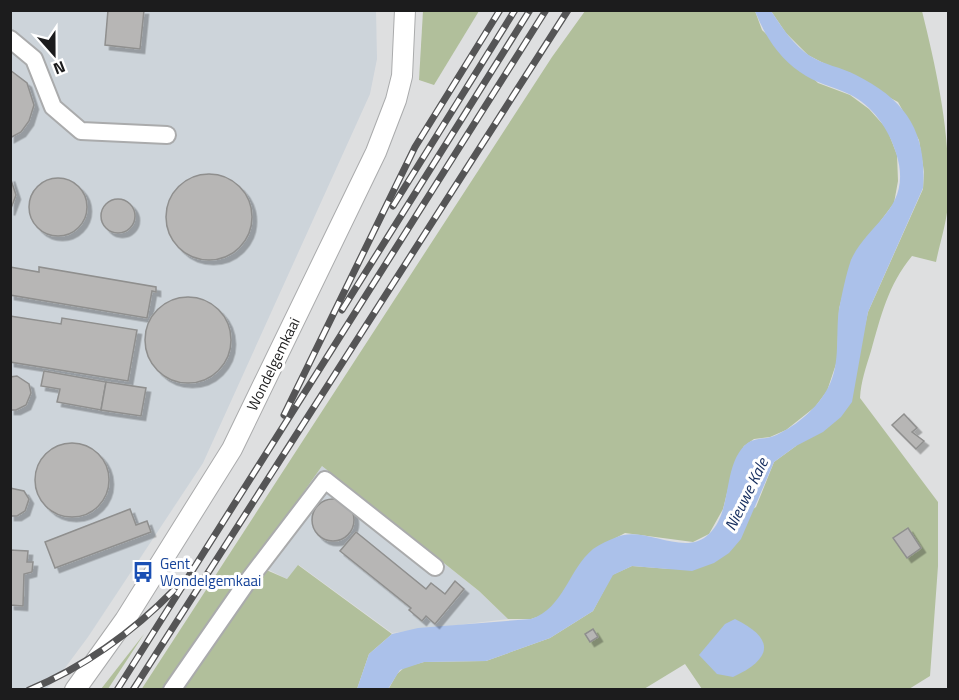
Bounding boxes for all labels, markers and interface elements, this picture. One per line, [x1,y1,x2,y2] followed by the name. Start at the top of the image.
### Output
[24,24,84,84] north arrow
[50,55,69,81] text: N
[240,313,306,415] street label: Wondelgemkaai
[718,452,775,534] water label: Nieuwe Kale
[160,552,261,592] place label: Gent Wondelgemkaai
[131,560,155,584] bus stop icon: Gent Wondelgemkaai

